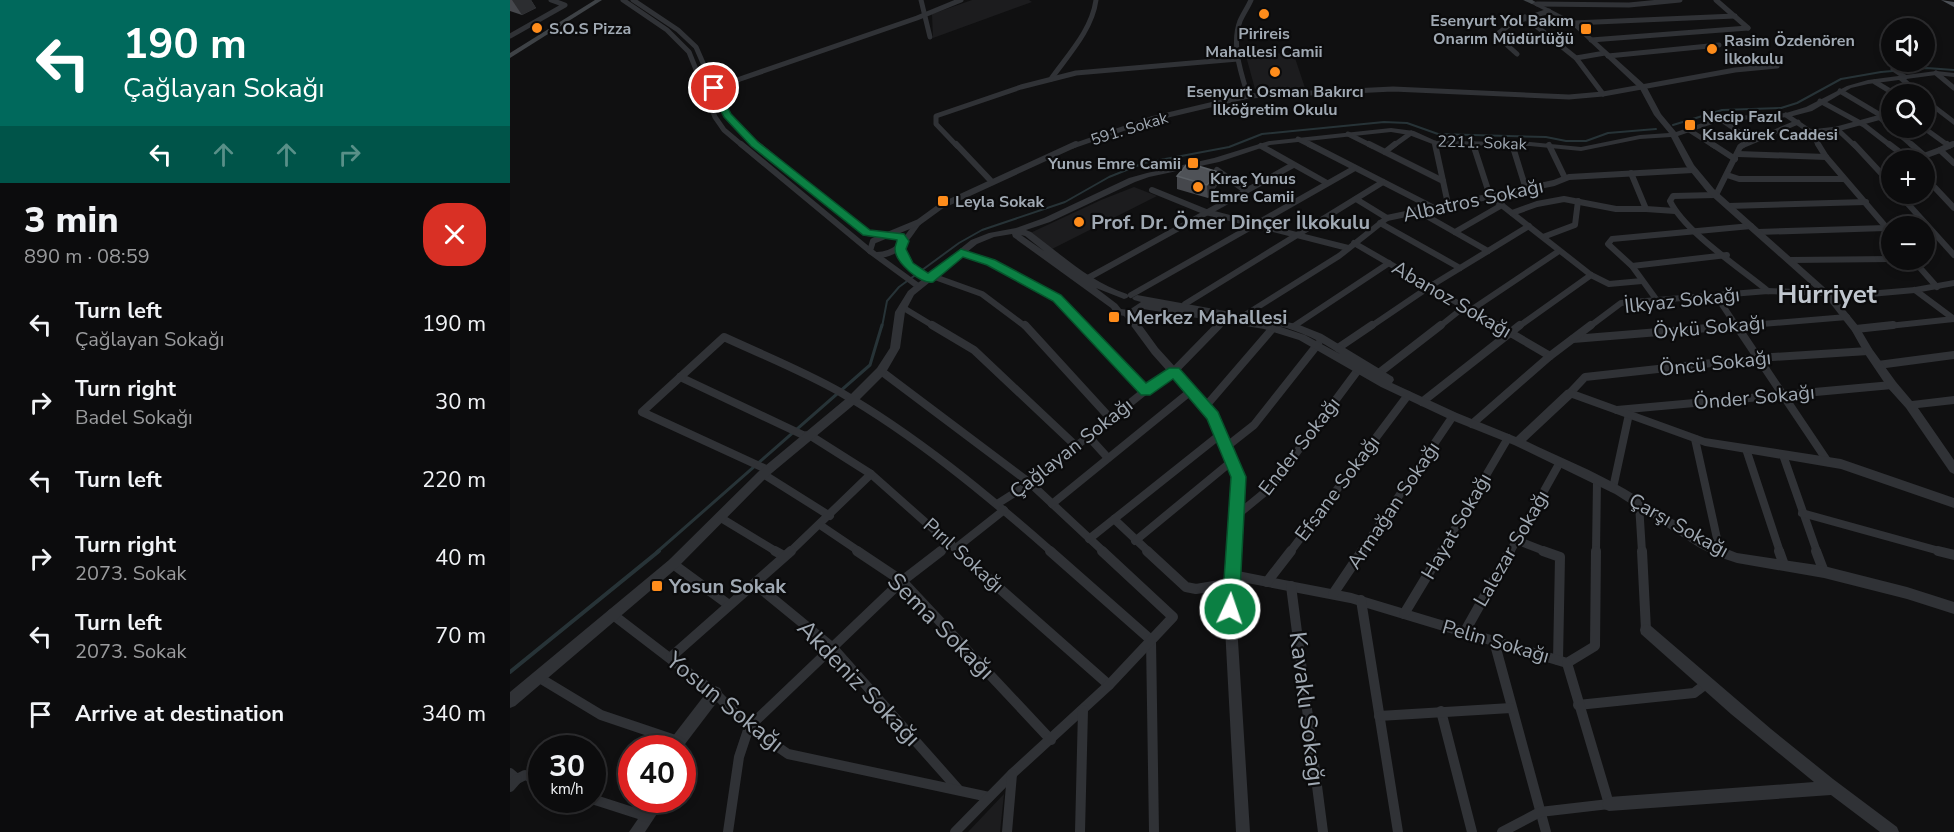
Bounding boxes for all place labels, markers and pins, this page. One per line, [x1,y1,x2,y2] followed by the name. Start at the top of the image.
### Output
[1257,7,1271,21] marker: Pirireis Mahallesi Camii
[1430,10,1574,50] place label: Esenyurt Yol Bakım Onarım Müdürlüğü
[549,18,631,40] place label: S.O.S Pizza
[530,21,544,35] marker: S.O.S Pizza
[1579,22,1593,36] marker: Esenyurt Yol Bakım Onarım Müdürlüğü
[1205,23,1323,63] place label: Pirireis Mahallesi Camii
[1724,30,1855,70] place label: Rasim Özdenören İlkokulu
[1705,42,1719,56] marker: Rasim Özdenören İlkokulu
[688,62,739,113] pin
[1268,65,1282,79] marker: Esenyurt Osman Bakırcı İlköğretim Okulu
[1186,81,1364,121] place label: Esenyurt Osman Bakırcı İlköğretim Okulu
[1702,106,1838,146] place label: Necip Fazıl Kısakürek Caddesi
[1683,118,1697,132] marker: Necip Fazıl Kısakürek Caddesi
[1047,153,1181,175] place label: Yunus Emre Camii
[1186,156,1200,170] marker: Yunus Emre Camii
[1210,168,1296,208] place label: Kıraç Yunus Emre Camii
[1191,180,1205,194] marker: Kıraç Yunus Emre Camii
[955,191,1045,213] place label: Leyla Sokak
[936,194,950,208] marker: Leyla Sokak
[1091,209,1370,236] place label: Prof. Dr. Ömer Dinçer İlkokulu
[1072,215,1086,229] marker: Prof. Dr. Ömer Dinçer İlkokulu
[1126,304,1287,331] place label: Merkez Mahallesi
[1107,310,1121,324] marker: Merkez Mahallesi
[668,573,787,600] place label: Yosun Sokak
[650,579,664,593] marker: Yosun Sokak

